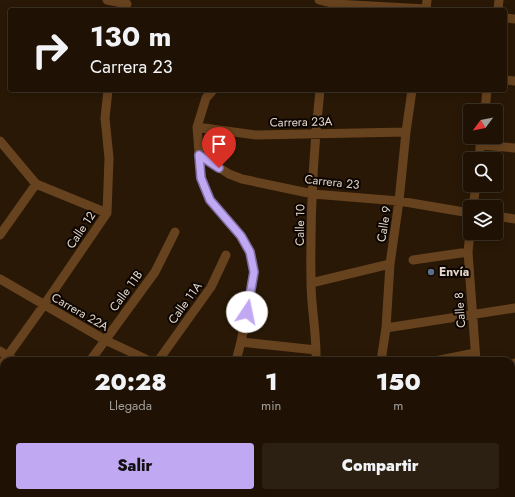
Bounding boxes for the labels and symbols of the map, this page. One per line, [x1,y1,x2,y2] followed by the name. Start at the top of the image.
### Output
[463,104,503,144] north arrow
[269,112,333,132] street label: Carrera 23A
[202,127,236,168] pin
[304,170,361,194] street label: Carrera 23
[291,204,309,246] street label: Calle 10
[372,205,396,243] street label: Calle 9
[62,208,100,252] street label: Calle 12
[439,263,469,281] place label: Envía
[105,267,147,315] street label: Calle 11B
[426,267,436,277] marker: Envía
[164,278,206,328] street label: Calle 11A
[48,288,112,336] street label: Carrera 22A
[226,291,268,333] position arrow
[450,291,470,329] street label: Calle 8

